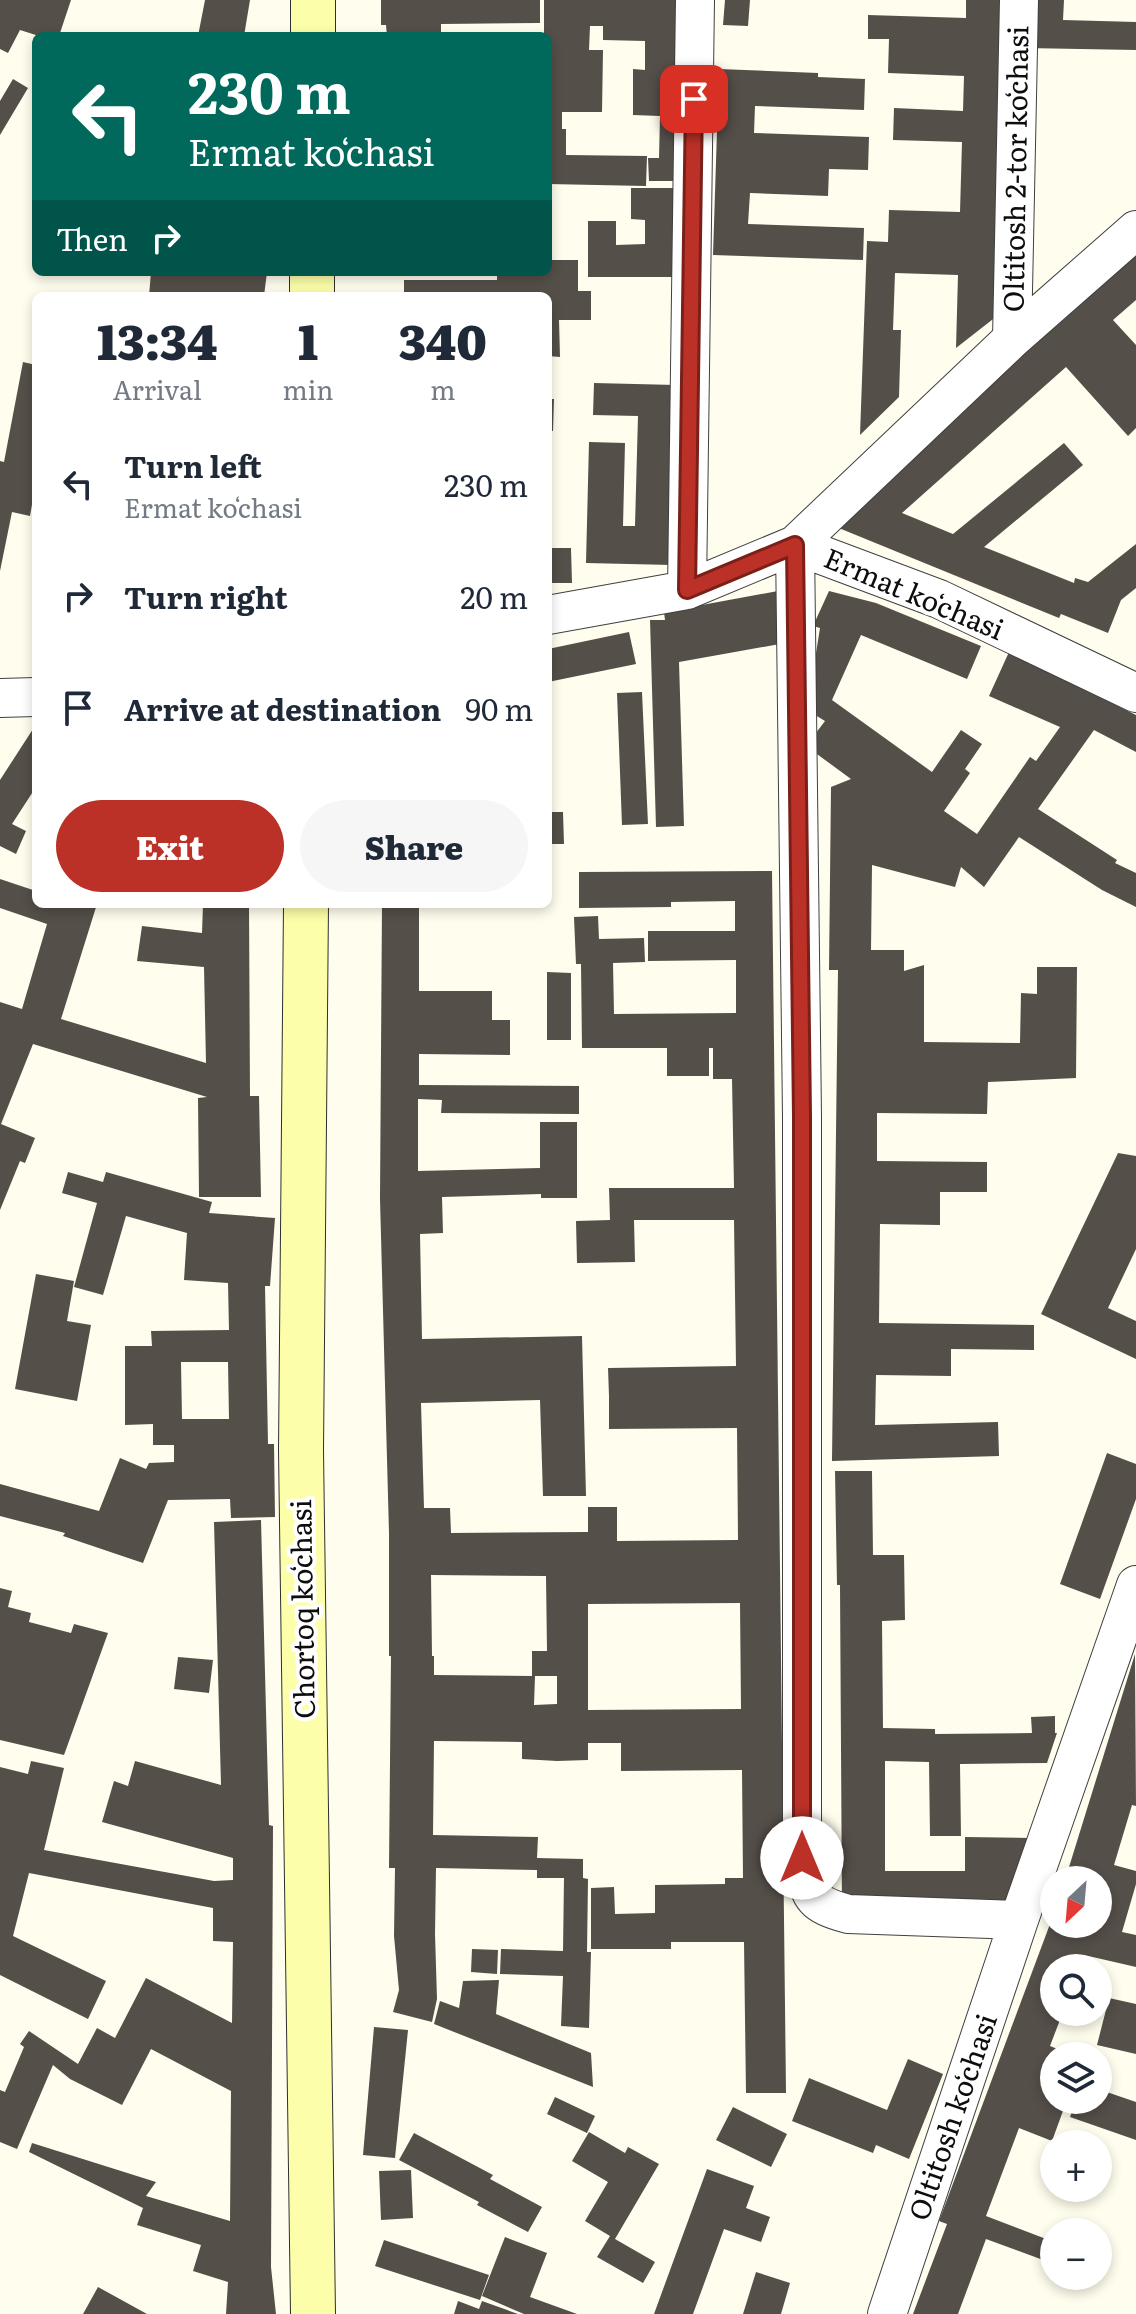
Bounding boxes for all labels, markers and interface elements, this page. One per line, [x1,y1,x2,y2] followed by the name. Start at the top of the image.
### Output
[991,25,1037,313] street label: Oltitosh 2-tor koʻchasi
[188,48,351,131] text: 230 m
[56,64,160,168] icon: left
[660,65,728,133] pin
[672,77,716,121] icon: arrive
[188,124,434,177] text: Ermat koʻchasi
[56,216,128,260] text: Then
[144,216,188,260] icon: right
[97,304,217,375] text: 13:34
[298,304,318,375] text: 1
[399,304,487,375] text: 340
[113,369,202,408] text: Arrival
[282,369,334,408] text: min
[430,369,455,408] text: m
[124,443,262,487] text: Turn left
[56,462,100,506] icon: left
[444,462,528,506] text: 230 m
[124,487,302,526] text: Ermat koʻchasi
[818,535,1011,649] street label: Ermat koʻchasi
[56,574,100,618] icon: right
[124,574,288,618] text: Turn right
[460,574,528,618] text: 20 m
[56,686,100,730] icon: arrive
[124,686,441,730] text: Arrive at destination
[465,686,533,730] text: 90 m
[56,800,284,892] button: Exit
[300,800,528,892] button: Share
[278,1499,324,1719] street label: Chortoq koʻchasi
[760,1816,844,1900] position arrow
[1040,1866,1112,1938] north arrow
[1040,1866,1112,2290] map controls
[1040,1954,1112,2026] button: search
[896,2007,1006,2225] street label: Oltitosh koʻchasi
[1040,2042,1112,2114] button: layers
[1040,2130,1112,2202] button: +
[1040,2218,1112,2290] button: −

